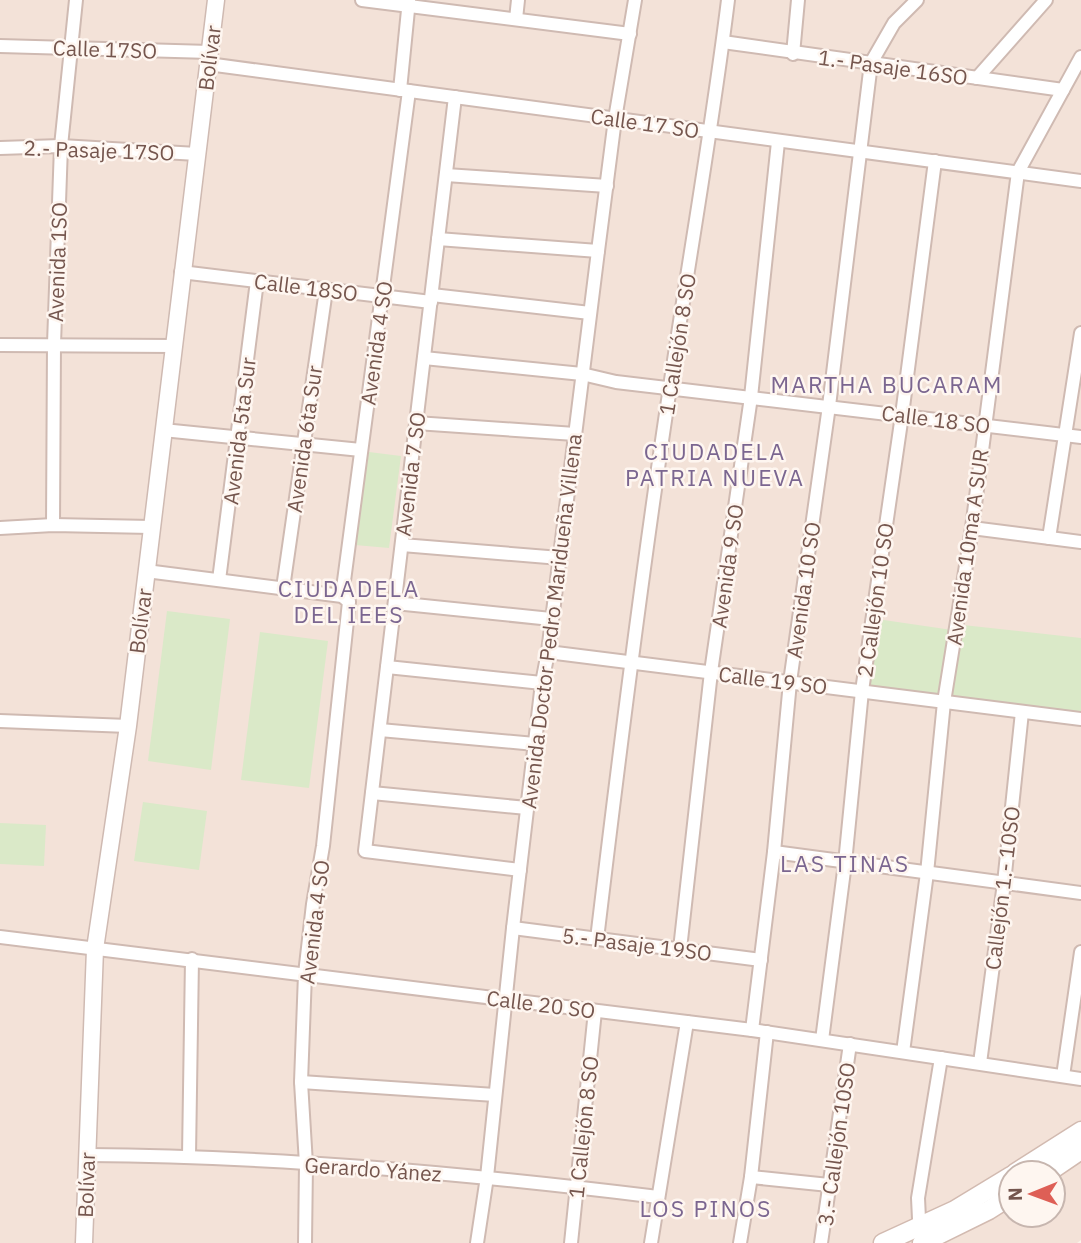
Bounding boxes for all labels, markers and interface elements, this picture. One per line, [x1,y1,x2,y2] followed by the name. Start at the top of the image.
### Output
[191,23,227,92] street label: Bolívar
[52,33,158,65] street label: Calle 17SO
[816,43,970,91] street label: 1.- Pasaje 16SO
[589,102,701,144] street label: Calle 17 SO
[23,133,175,167] street label: 2.- Pasaje 17SO
[41,202,73,322] street label: Avenida 1SO
[253,267,359,307] street label: Calle 18SO
[652,271,702,417] street label: 1 Callejón 8 SO
[353,279,399,407] street label: Avenida 4 SO
[216,355,262,506] street label: Avenida 5ta Sur
[280,363,328,514] street label: Avenida 6ta Sur
[771,369,1003,399] district label: MARTHA BUCARAM
[880,398,992,440] street label: Calle 18 SO
[388,410,432,538] street label: Avenida 7 SO
[514,432,588,810] street label: Avenida Doctor Pedro Maridueña Villena
[625,436,805,492] district label: CIUDADELA PATRIA NUEVA
[939,447,995,647] street label: Avenida 10ma A SUR
[704,502,750,630] street label: Avenida 9 SO
[780,520,826,660] street label: Avenida 10 SO
[850,521,900,679] street label: 2 Callejón 10 SO
[278,573,420,629] district label: CIUDADELA DEL IEES
[122,586,158,655] street label: Bolívar
[717,659,829,701] street label: Calle 19 SO
[978,804,1026,972] street label: Callejón 1.- 10SO
[780,848,910,878] district label: LAS TINAS
[292,858,336,986] street label: Avenida 4 SO
[560,921,714,967] street label: 5.- Pasaje 19SO
[485,983,597,1025] street label: Calle 20 SO
[562,1054,604,1200] street label: 1 Callejón 8 SO
[811,1060,861,1228] street label: 3.- Callejón 10SO
[304,1150,443,1188] street label: Gerardo Yánez
[71,1151,101,1218] street label: Bolívar
[997,1159,1067,1229] north arrow
[1003,1187,1027,1201] text: N
[640,1193,772,1223] district label: LOS PINOS

